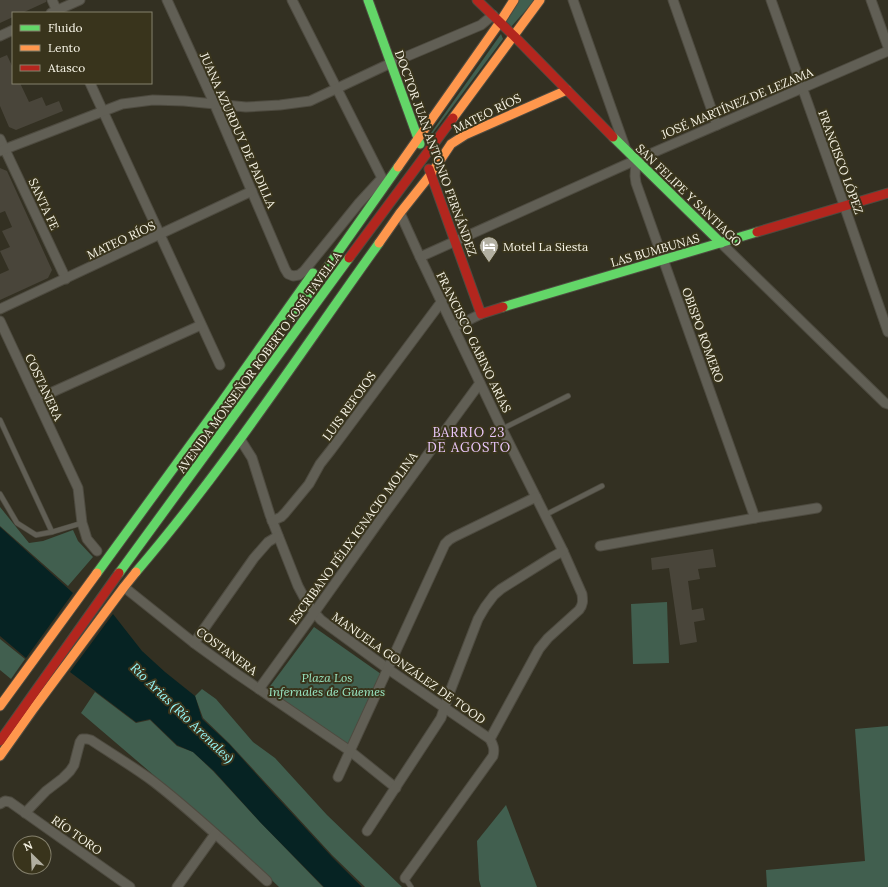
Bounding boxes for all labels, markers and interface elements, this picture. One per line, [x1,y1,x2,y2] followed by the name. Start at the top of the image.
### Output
[12,12,152,84] legend
[48,20,83,35] text: Fluido
[48,40,80,55] text: Lento
[392,48,480,258] street label: DOCTOR JUAN ANTONIO FERNÁNDEZ
[196,49,279,211] street label: JUANA AZURDUY DE PADILLA
[47,60,85,75] text: Atasco
[658,64,816,142] street label: JOSÉ MARTÍNEZ DE LEZAMA
[451,90,524,136] street label: MATEO RÍOS
[815,108,867,216] street label: FRANCISCO LÓPEZ
[633,141,745,249] street label: SAN FELIPE Y SANTIAGO
[25,176,63,232] street label: SANTA FE
[84,218,158,262] street label: MATEO RÍOS
[609,230,701,270] street label: LAS BUMBUNAS
[478,235,500,263] hotel icon: Motel La Siesta
[503,239,588,254] place label: Motel La Siesta
[173,248,345,477] street label: AVENIDA MONSEÑOR ROBERTO JOSÉ TAVELLA
[433,269,515,415] street label: FRANCISCO GABINO ARIAS
[679,285,727,385] street label: OBISPO ROMERO
[22,351,66,423] street label: COSTANERA
[319,369,379,443] street label: LUIS REFOJOS
[427,424,511,456] district label: BARRIO 23 DE AGOSTO
[285,449,421,627] street label: ESCRIBANO FÉLIX IGNACIO MOLINA
[329,609,489,727] street label: MANUELA GONZÁLEZ DE TOOD
[194,624,261,678] street label: COSTANERA
[127,659,237,767] water label: Río Arias (Río Arenales)
[269,670,385,699] park label: Plaza Los Infernales de Güemes
[49,812,105,858] street label: RÍO TORO
[12,835,52,875] north arrow
[21,838,35,854] text: N

